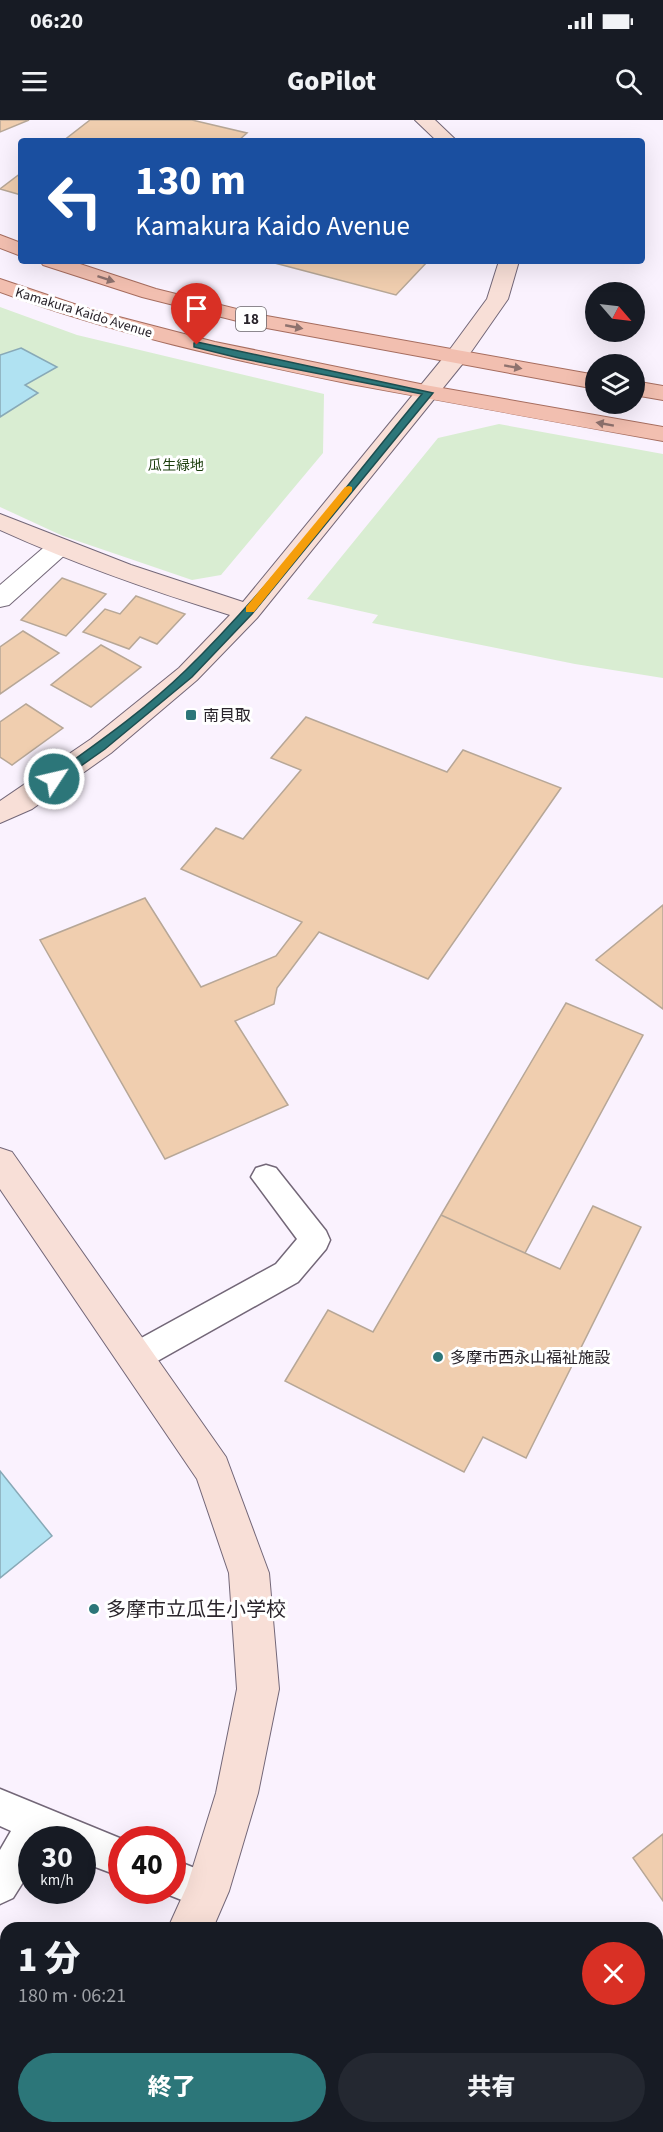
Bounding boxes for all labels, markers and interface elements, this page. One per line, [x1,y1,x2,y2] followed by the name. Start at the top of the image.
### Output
[30,5,83,37] text: 06:20
[287,62,376,101] text: GoPilot
[18,65,51,98] icon: menu
[612,65,645,98] icon: search
[135,151,246,211] text: 130 m
[36,162,114,240] icon: left
[135,207,410,246] text: Kamakura Kaido Avenue
[97,275,115,285] one-way arrow
[585,282,645,342] north arrow
[585,282,645,414] map controls
[13,283,155,343] street label: Kamakura Kaido Avenue
[171,283,222,345] pin
[180,292,213,325] icon: arrive
[236,307,266,331] road number: 18
[285,323,304,332] one-way arrow
[585,354,645,414] button: layers
[504,363,523,372] one-way arrow
[596,419,615,428] one-way arrow
[148,456,204,476] park label: 瓜生緑地
[203,705,251,727] place label: 南貝取
[184,708,198,722] marker: 南貝取
[22,747,86,811] position arrow
[450,1347,610,1369] place label: 多摩市西永山福祉施設
[431,1350,445,1364] marker: 多摩市西永山福祉施設
[106,1596,286,1624] place label: 多摩市立瓜生小学校
[87,1602,101,1616] marker: 多摩市立瓜生小学校
[108,1826,186,1904] speed limit sign: 40
[41,1836,73,1879] text: 30
[40,1870,74,1891] text: km/h
[18,1934,80,1985] text: 1 分
[582,1942,645,2005] button: close
[18,1982,126,2010] text: 180 m · 06:21
[18,2053,326,2122] button: 終了
[338,2053,645,2122] button: 共有

